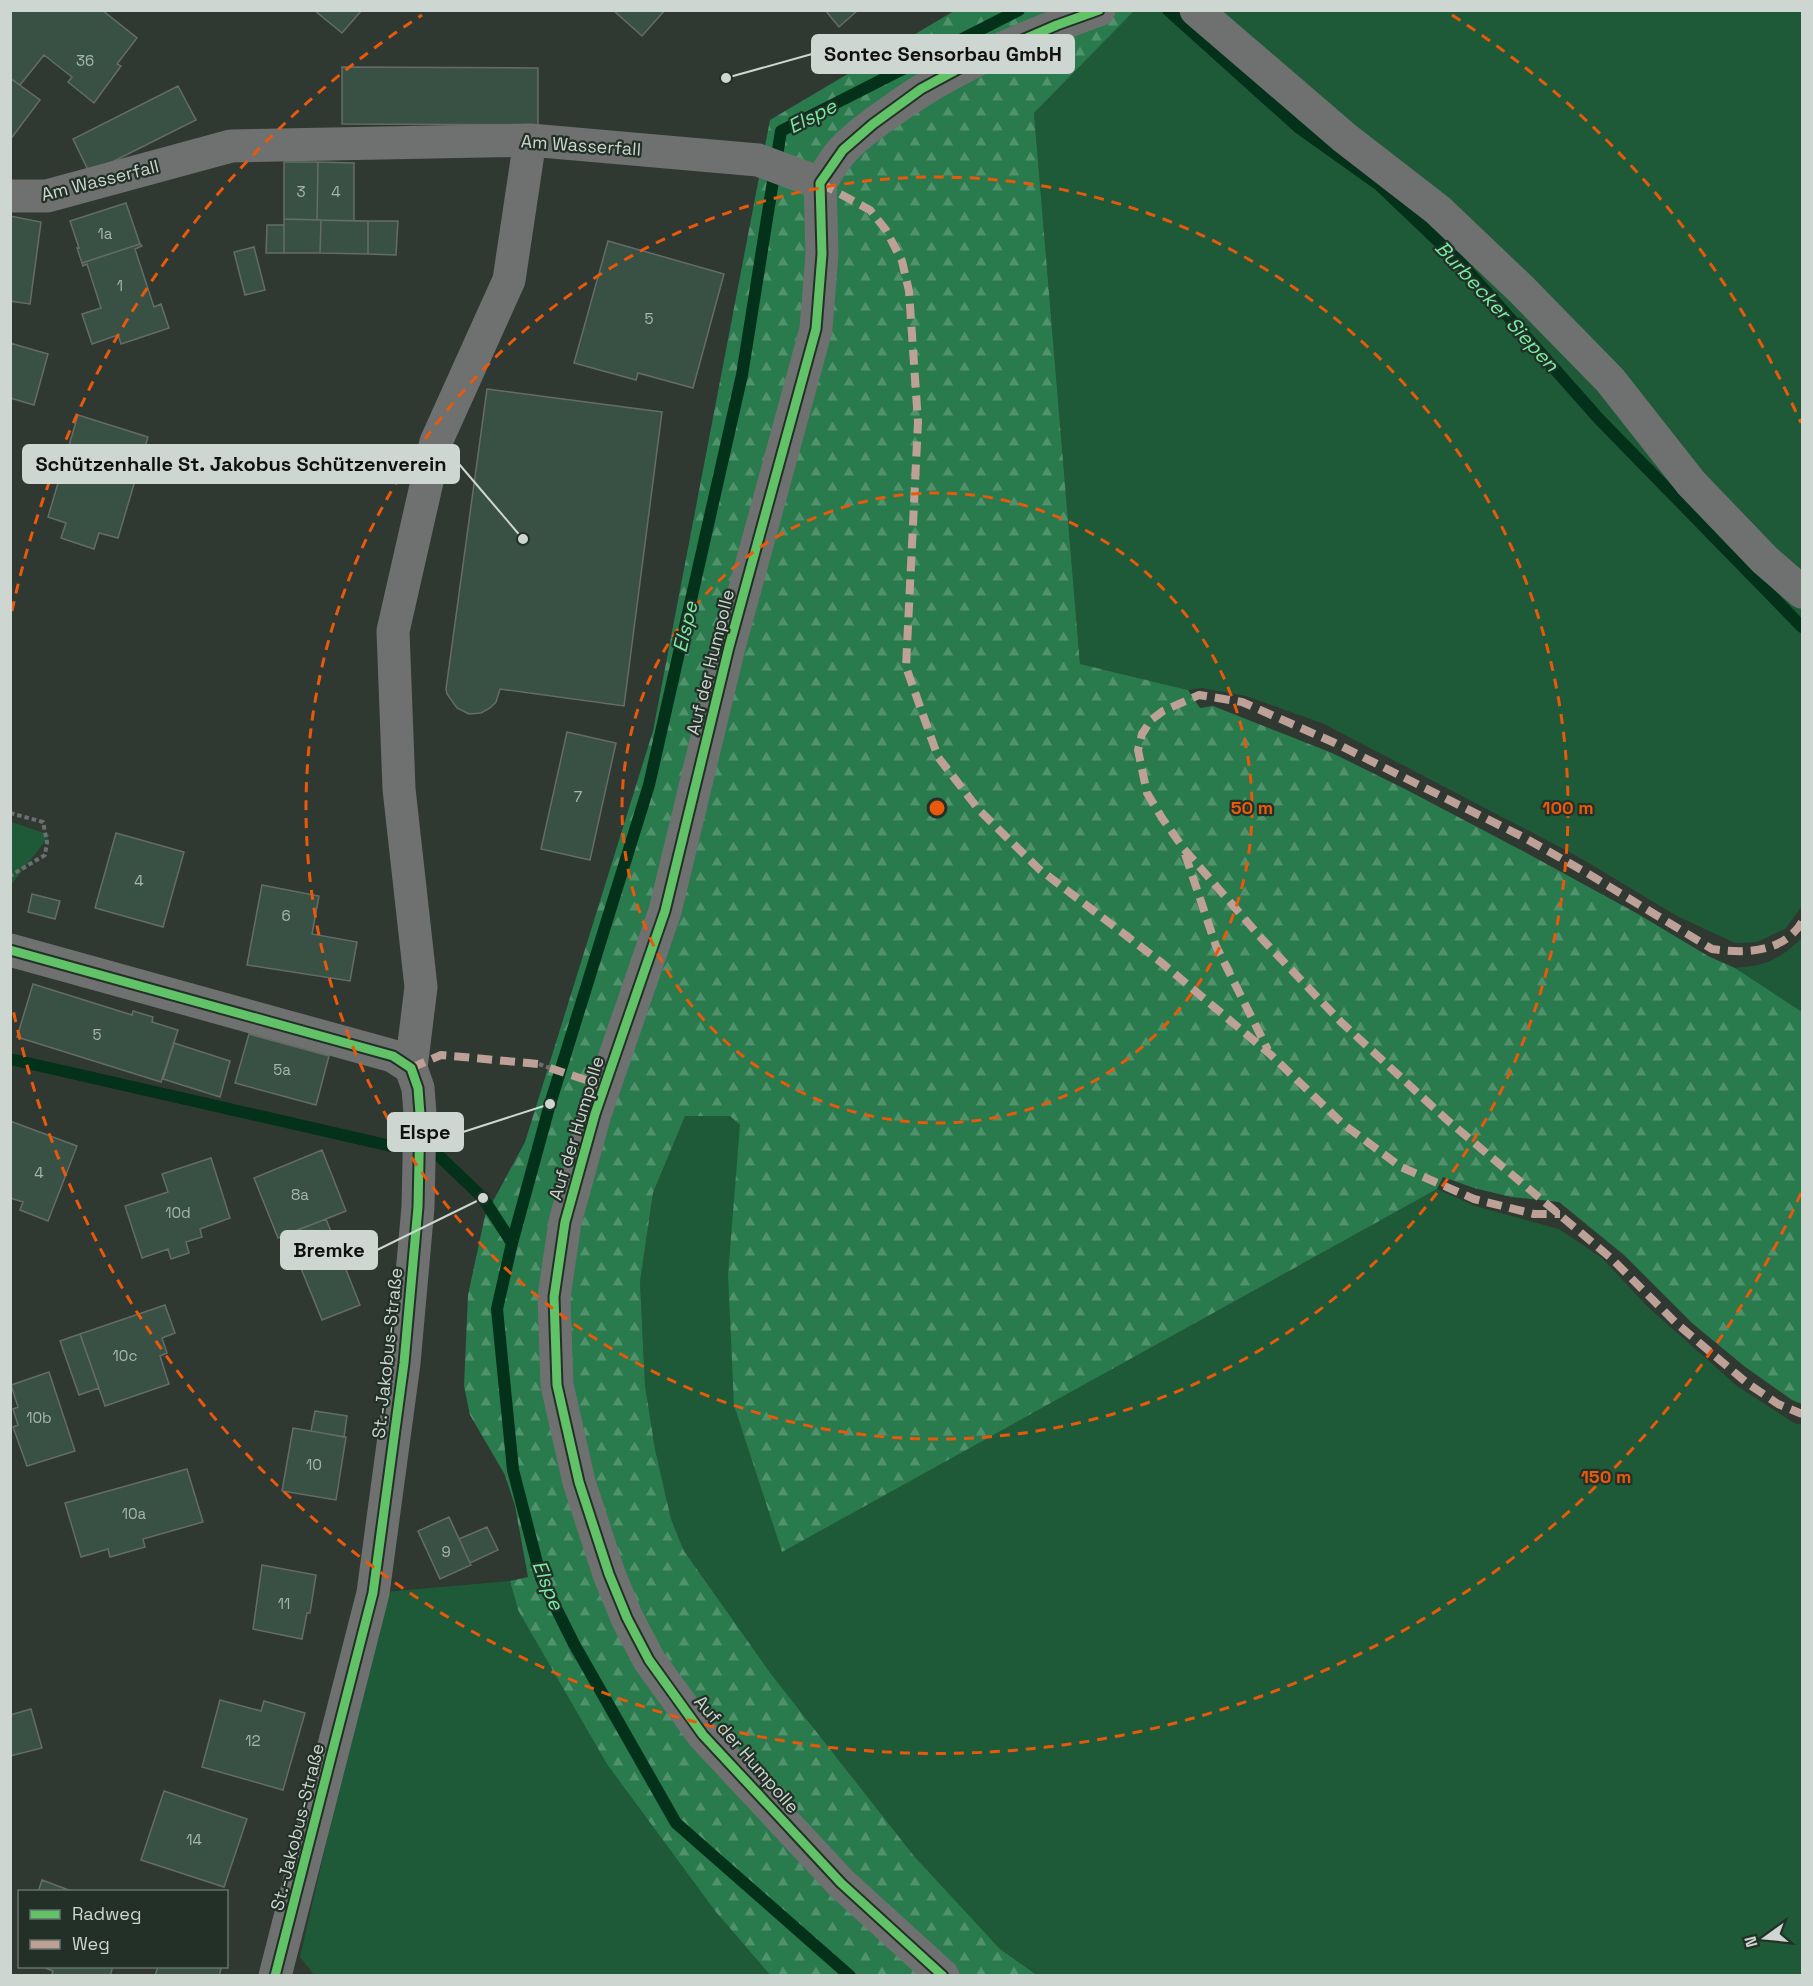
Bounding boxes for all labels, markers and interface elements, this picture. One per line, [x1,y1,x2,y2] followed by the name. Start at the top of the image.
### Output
[812,35,1074,73] callout: Sontec Sensorbau GmbH
[824,41,1062,67] text: Sontec Sensorbau GmbH
[76,51,94,70] house number: 36
[783,92,842,139] water label: Elspe
[520,129,642,161] street label: Am Wasserfall
[39,154,161,206] street label: Am Wasserfall
[296,182,306,201] house number: 3
[331,182,341,201] house number: 4
[98,224,113,243] house number: 1a
[1429,235,1565,378] water label: Burbecker Siepen
[117,276,123,295] house number: 1
[645,309,654,328] house number: 5
[23,445,459,483] callout: Schützenhalle St. Jakobus Schützenverein
[35,451,447,477] text: Schützenhalle St. Jakobus Schützenverein
[681,587,739,737] street label: Auf der Humpolle
[667,598,704,655] water label: Elspe
[574,787,582,806] house number: 7
[1231,796,1273,819] text: 50 m
[1542,796,1594,819] text: 100 m
[927,798,947,818] centre of rings
[134,871,144,890] house number: 4
[281,906,291,925] house number: 6
[93,1025,102,1044] house number: 5
[543,1053,609,1203] street label: Auf der Humpolle
[273,1060,291,1079] house number: 5a
[388,1113,463,1151] callout: Elspe
[399,1119,451,1145] text: Elspe
[34,1163,44,1182] house number: 4
[291,1185,309,1204] house number: 8a
[165,1203,191,1222] house number: 10d
[281,1231,377,1269] callout: Bremke
[293,1237,365,1263] text: Bremke
[367,1267,407,1439] street label: St.-Jakobus-Straße
[113,1346,137,1365] house number: 10c
[26,1408,52,1427] house number: 10b
[306,1455,322,1474] house number: 10
[1581,1465,1631,1488] text: 150 m
[122,1504,147,1523] house number: 10a
[441,1542,451,1561] house number: 9
[526,1556,570,1615] water label: Elspe
[278,1594,290,1613] house number: 11
[689,1690,805,1818] street label: Auf der Humpolle
[245,1731,261,1750] house number: 12
[265,1741,329,1913] street label: St.-Jakobus-Straße
[186,1830,202,1849] house number: 14
[18,1890,228,1968] legend
[72,1902,142,1925] text: Radweg
[1735,1908,1795,1968] north arrow
[72,1932,110,1955] text: Weg
[1739,1934,1763,1950] text: N

